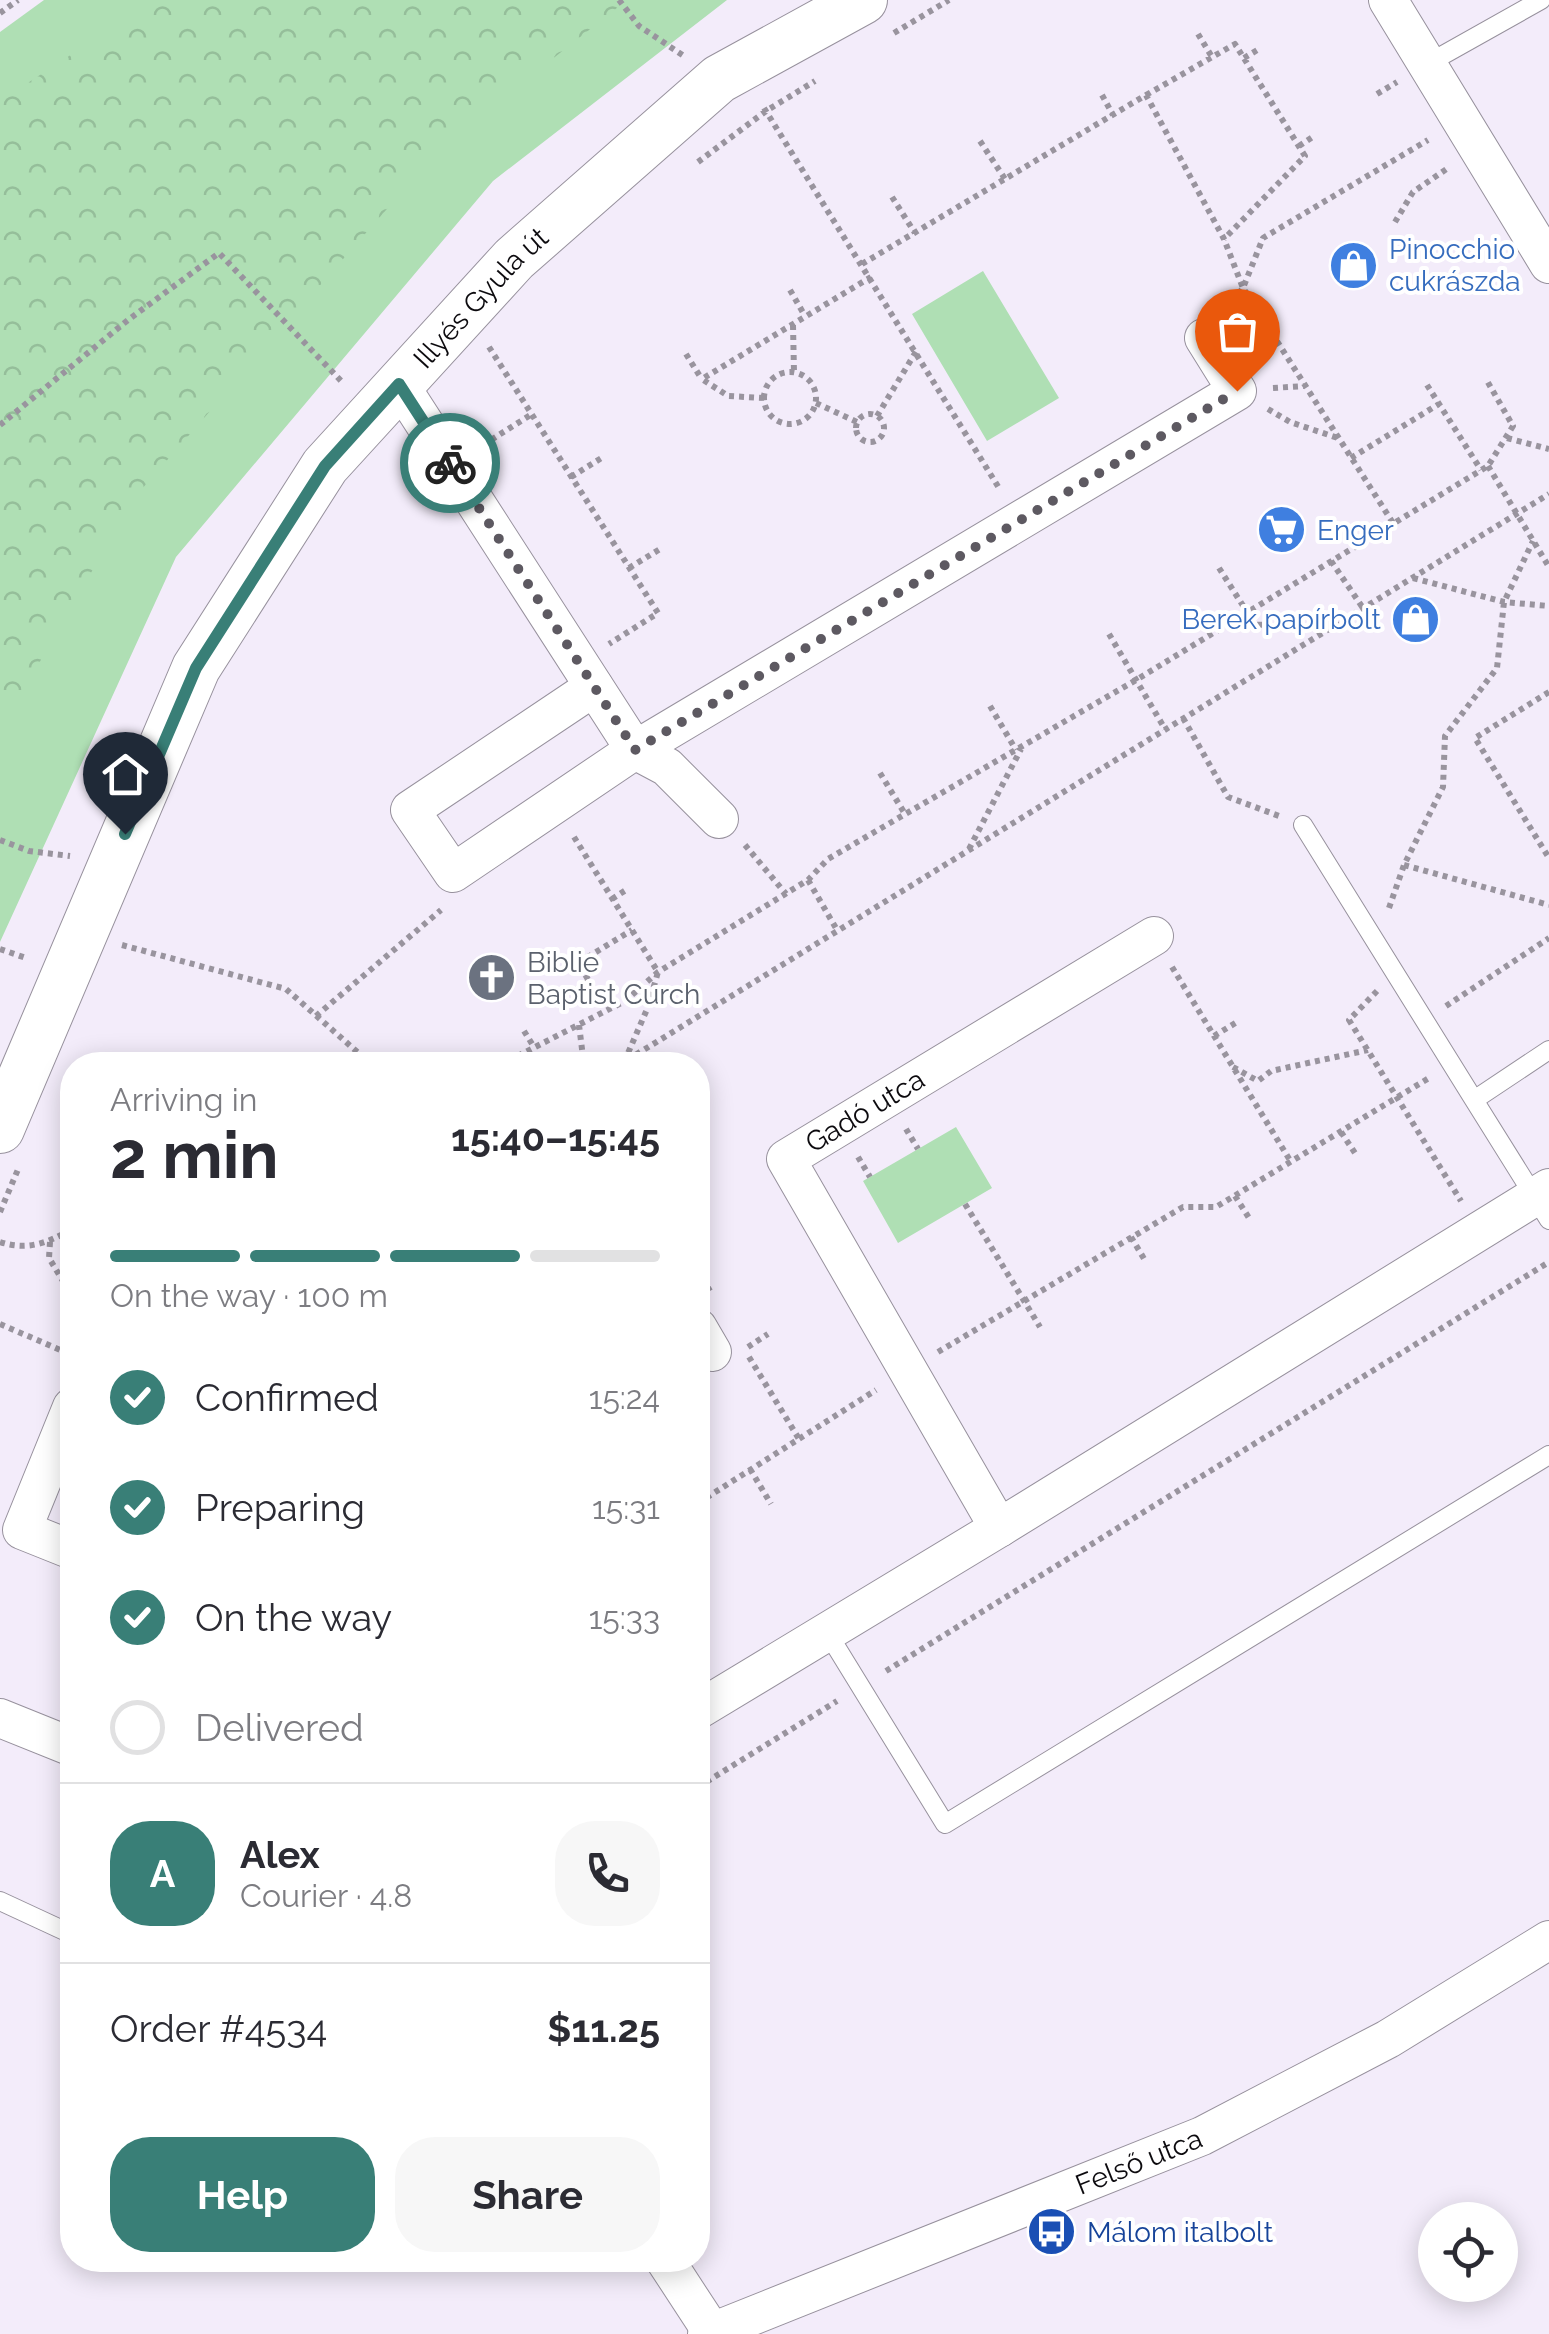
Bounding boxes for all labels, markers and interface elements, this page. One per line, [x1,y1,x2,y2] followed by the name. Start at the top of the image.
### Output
[406,220,555,375] street label: Illyés Gyula út
[1389,233,1521,298] place label: Pinocchio cukrászda
[1328,239,1380,291] shop icon: Pinocchio cukrászda
[1195,289,1280,392] pin
[1210,304,1265,359] icon: bag
[400,413,500,513] courier
[423,436,478,491] icon: bike
[1256,504,1308,556] supermarket icon: Enger
[1317,514,1394,547] place label: Enger
[1390,593,1442,645] shop icon: Berek papírbolt
[1181,603,1382,636] place label: Berek papírbolt
[83,732,168,835] pin
[98,747,153,802] icon: home
[527,946,700,1011] place label: Biblie Baptist Curch
[466,952,518,1004] church icon: Biblie Baptist Curch
[800,1063,930,1159] street label: Gadó utca
[110,1081,257,1118] text: Arriving in
[451,1115,660,1160] text: 15:40–15:45
[110,1117,279,1193] text: 2 min
[110,1277,388,1314] text: On the way · 100 m
[110,1370,165,1425] icon: check
[195,1375,379,1420] text: Confirmed
[589,1379,660,1416] text: 15:24
[110,1480,165,1535] icon: check
[195,1485,365,1530] text: Preparing
[592,1489,660,1526] text: 15:31
[110,1590,165,1645] icon: check
[195,1595,392,1640] text: On the way
[589,1599,660,1636] text: 15:33
[195,1705,364,1750] text: Delivered
[555,1821,660,1926] button: phone
[240,1832,320,1877] text: Alex
[150,1851,175,1896] text: A
[240,1877,412,1914] text: Courier · 4.8
[110,2006,327,2051] text: Order #4534
[547,2006,660,2051] text: $11.25
[1071,2121,1207,2201] street label: Felső utca
[110,2137,375,2252] button: Help
[395,2137,660,2252] button: Share
[1418,2202,1518,2302] map controls
[1418,2202,1518,2302] button: locate
[1026,2206,1078,2258] bus stop icon: Málom italbolt
[1087,2216,1274,2249] place label: Málom italbolt

